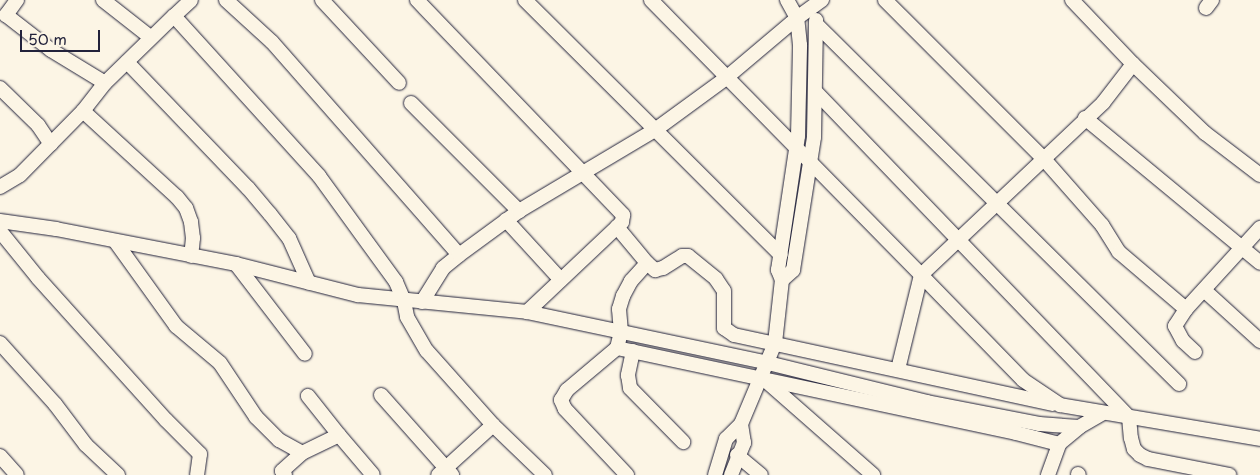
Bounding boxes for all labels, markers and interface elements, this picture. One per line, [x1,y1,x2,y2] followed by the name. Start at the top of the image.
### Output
[22,20,102,52] scale bar
[28,27,67,50] text: 50 m

